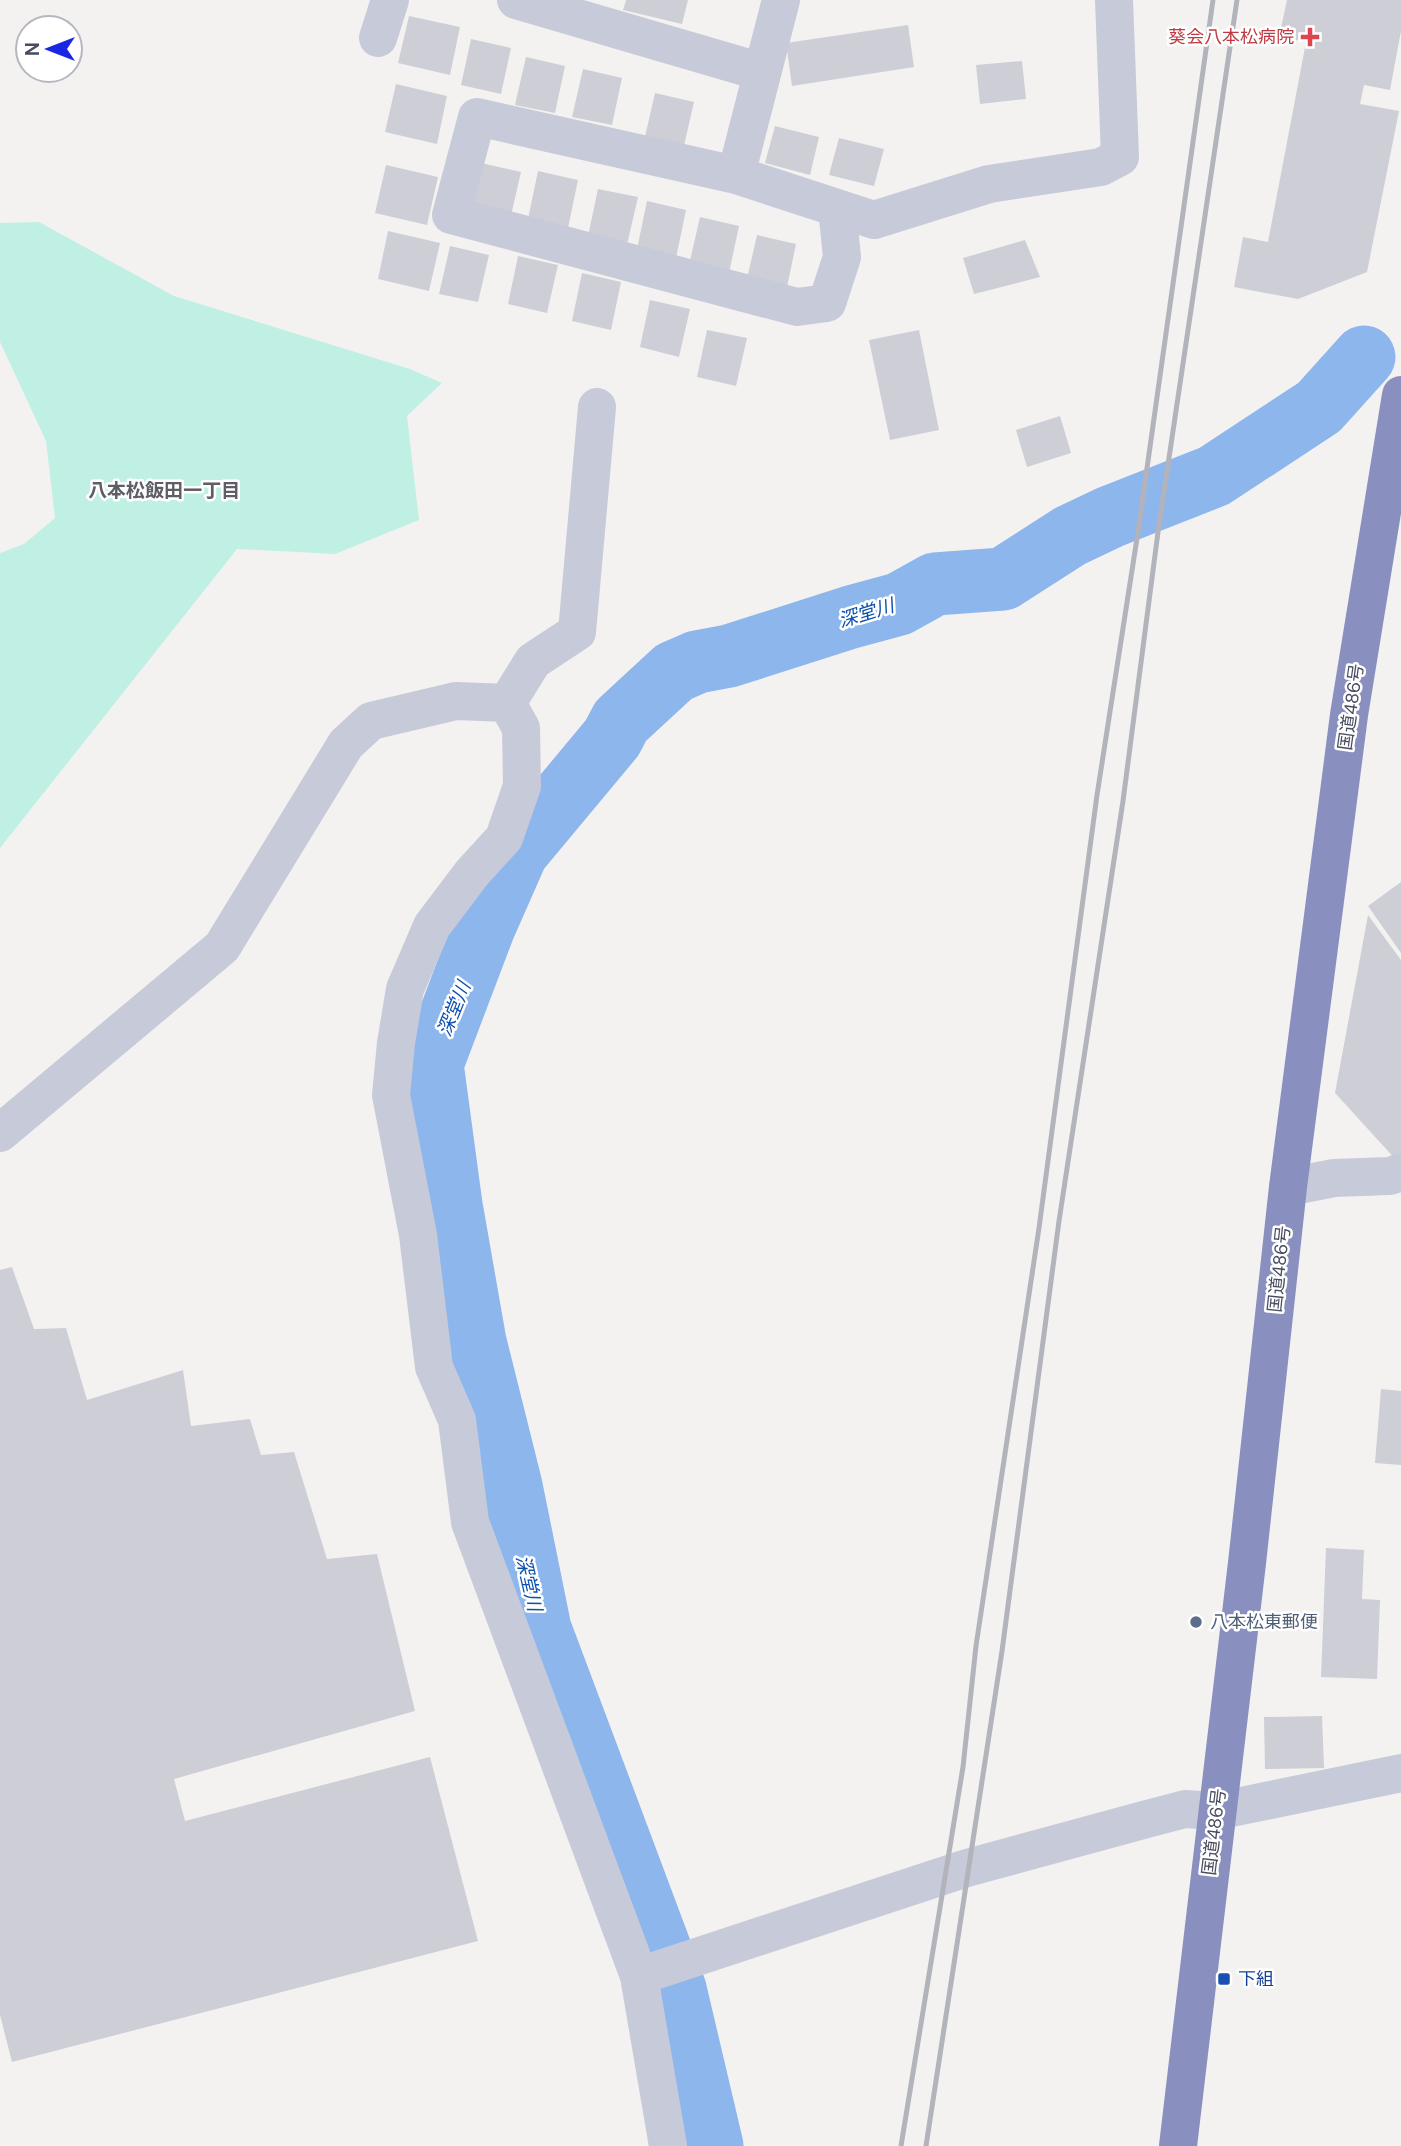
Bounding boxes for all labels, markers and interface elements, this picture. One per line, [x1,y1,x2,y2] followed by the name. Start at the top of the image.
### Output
[14,14,84,84] north arrow
[1168,25,1294,49] place label: 葵会八本松病院
[1300,27,1320,47] marker: 葵会八本松病院
[20,42,45,56] text: N
[88,478,240,503] district label: 八本松飯田一丁目
[835,592,899,633] water label: 深堂川
[1333,662,1369,752] street label: 国道486号
[432,976,477,1040] water label: 深堂川
[1263,1224,1295,1314] street label: 国道486号
[510,1552,548,1616] water label: 深堂川
[1210,1610,1318,1634] place label: 八本松東郵便
[1188,1614,1204,1630] marker: 八本松東郵便
[1197,1787,1231,1877] street label: 国道486号
[1238,1967,1274,1991] place label: 下組
[1216,1971,1232,1987] marker: 下組

